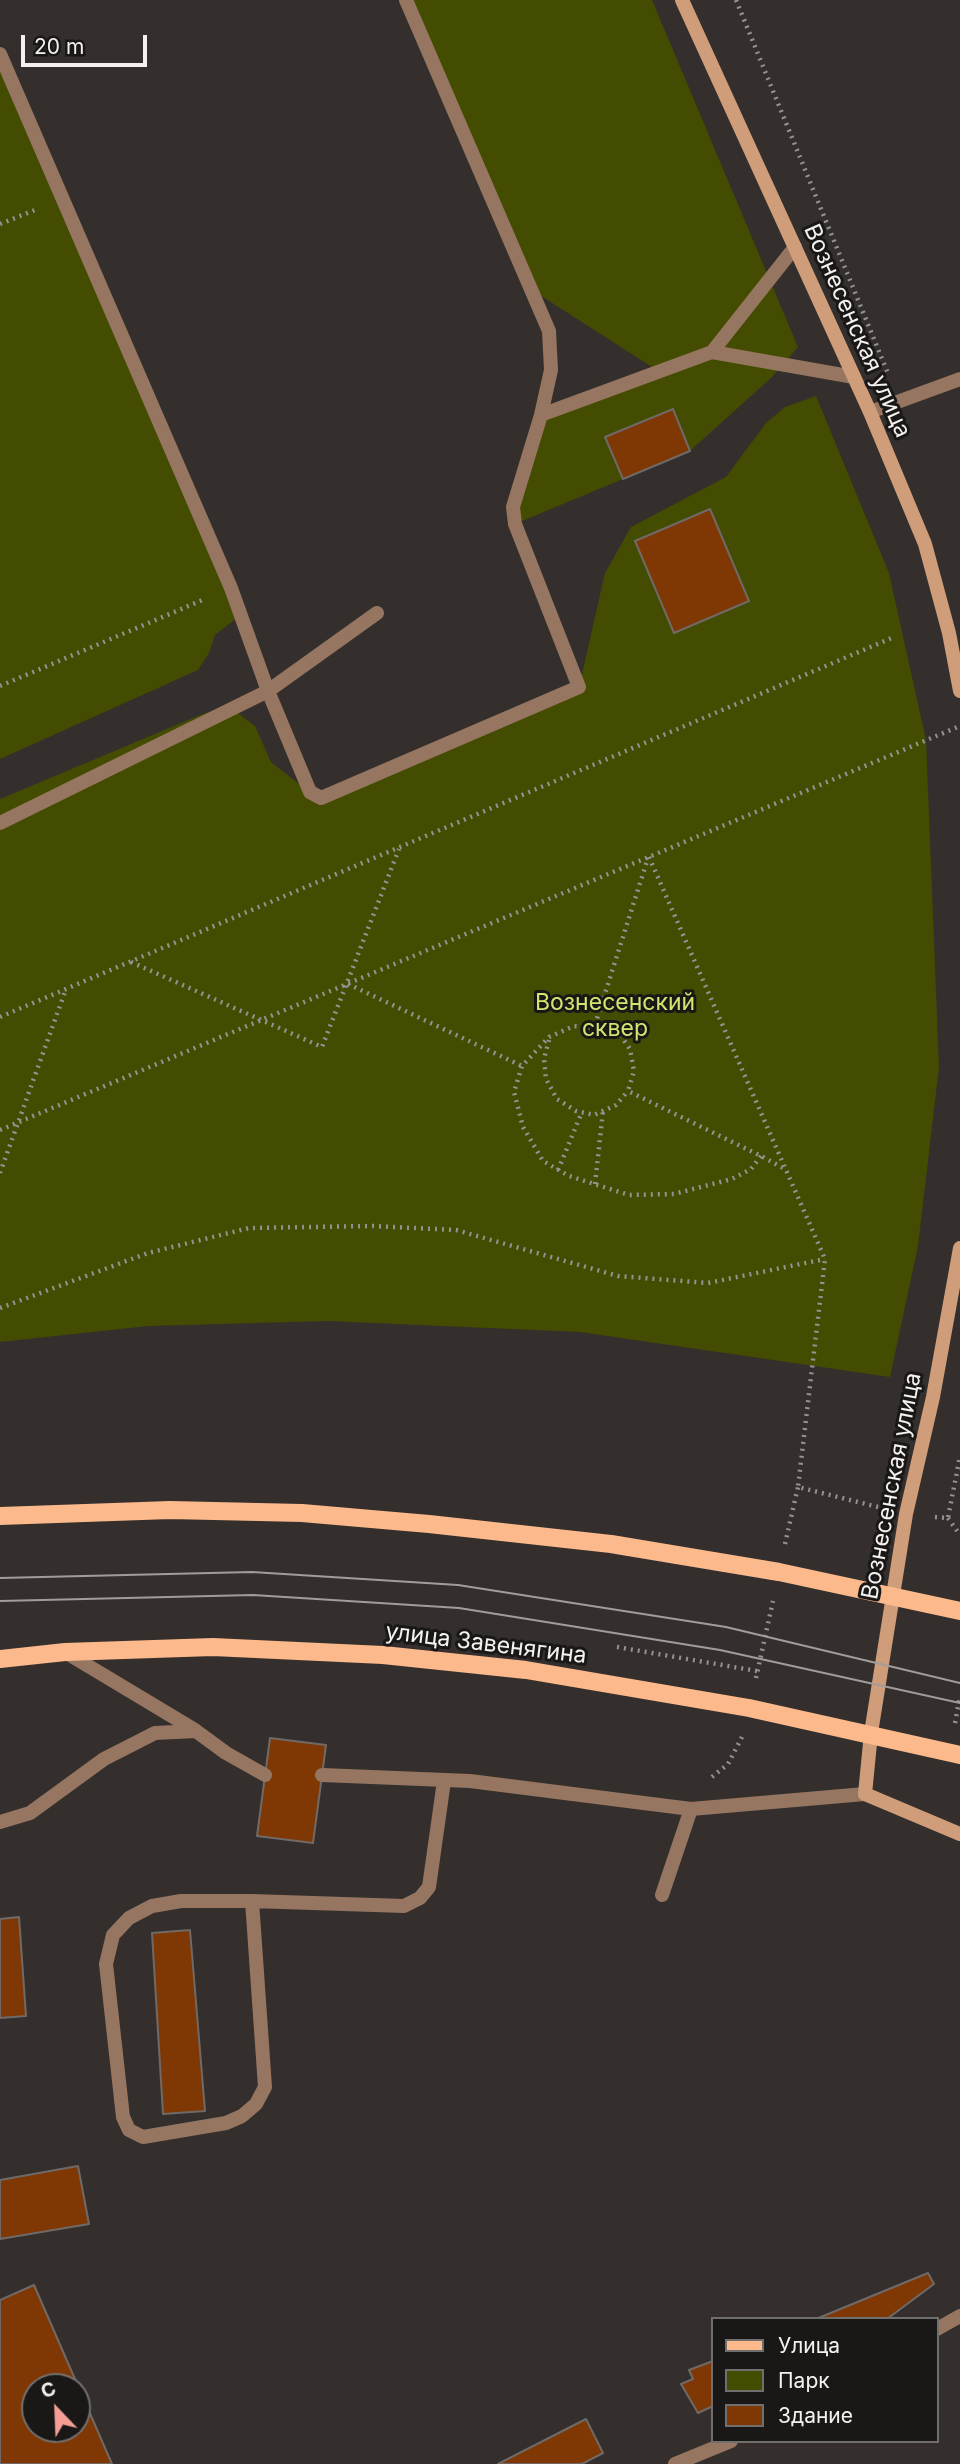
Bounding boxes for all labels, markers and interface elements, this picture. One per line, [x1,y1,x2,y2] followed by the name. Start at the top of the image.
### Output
[24,21,150,65] scale bar
[34,34,84,59] text: 20 m
[798,220,916,442] street label: Вознесенская улица
[535,989,695,1043] park label: Вознесенский cквер
[856,1370,928,1602] street label: Вознесенская улица
[384,1618,588,1670] street label: улица Завенягина
[712,2317,939,2443] legend
[778,2333,840,2358] text: Улица
[778,2368,830,2393] text: Парк
[21,2373,91,2443] north arrow
[37,2377,59,2403] text: С
[778,2403,853,2428] text: Здание

